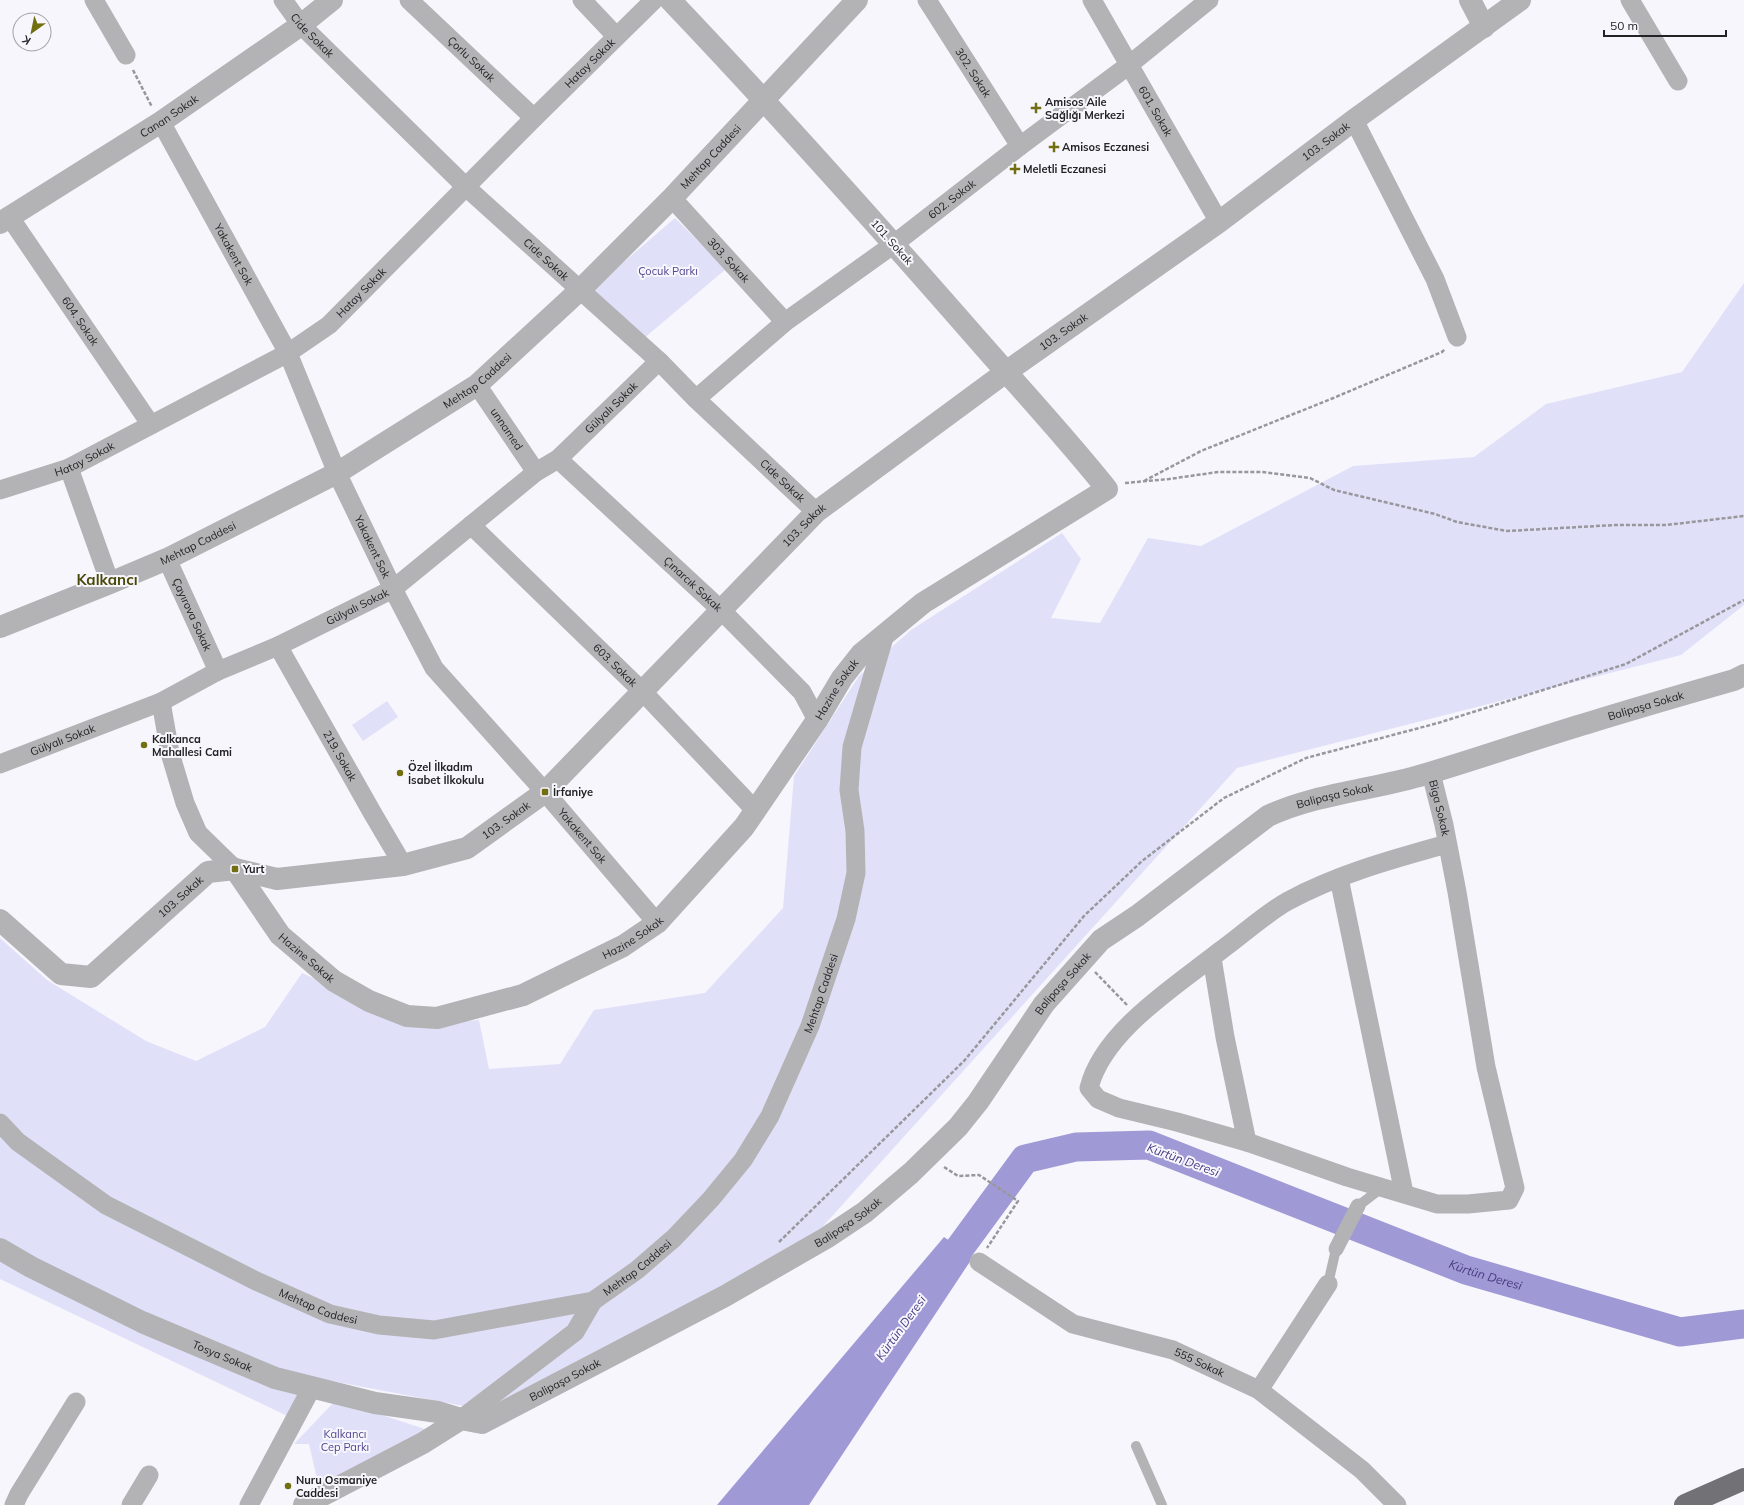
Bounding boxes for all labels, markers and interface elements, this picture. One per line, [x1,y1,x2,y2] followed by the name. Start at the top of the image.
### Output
[288,10,337,61] street label: Cide Sokak
[12,12,52,52] north arrow
[1604,12,1726,38] scale bar
[1610,18,1638,33] text: 50 m
[19,32,33,48] text: K
[445,33,499,85] street label: Çorlu Sokak
[562,35,618,91] street label: Hatay Sokak
[952,45,994,100] street label: 302. Sokak
[1136,83,1176,139] street label: 601. Sokak
[137,91,201,141] street label: Canan Sokak
[1045,95,1125,122] place label: Amisos Aile Sağlığı Merkezi
[1030,102,1042,114] marker: Amisos Aile Sağlığı Merkezi
[1299,119,1353,164] street label: 103. Sokak
[677,122,744,192] street label: Mehtap Caddesi
[1062,140,1149,154] place label: Amisos Eczanesi
[1049,142,1059,152] marker: Amisos Eczanesi
[1023,162,1106,176] place label: Meletli Eczanesi
[1010,164,1020,174] marker: Meletli Eczanesi
[925,176,979,222] street label: 602. Sokak
[868,216,916,268] street label: 101. Sokak
[211,220,256,288] street label: Yakakent Sok
[520,235,572,284] street label: Cide Sokak
[704,235,753,286] street label: 303. Sokak
[333,264,389,321] street label: Hatay Sokak
[638,264,698,278] park label: Çocuk Parkı
[59,294,102,349] street label: 604. Sokak
[1036,310,1091,354] street label: 103. Sokak
[440,350,514,412] street label: Mehtap Caddesi
[582,378,641,436] street label: Gülyalı Sokak
[487,405,526,453] street label: unnamed
[53,438,117,479] street label: Hatay Sokak
[757,456,808,505] street label: Cide Sokak
[779,500,829,550] street label: 103. Sokak
[351,512,394,581] street label: Yakakent Sok
[158,518,238,568] street label: Mehtap Caddesi
[661,553,725,615] street label: Çınarcık Sokak
[76,570,138,589] district label: Kalkancı
[170,576,215,654] street label: Çayırova Sokak
[324,585,391,628] street label: Gülyalı Sokak
[590,640,641,690] street label: 603. Sokak
[812,656,862,722] street label: Hazine Sokak
[1606,688,1686,724] street label: Balipaşa Sokak
[28,721,97,759] street label: Gülyalı Sokak
[320,728,360,784] street label: 219. Sokak
[152,732,232,759] place label: Kalkanca Mahallesi Cami
[139,740,149,750] marker: Kalkanca Mahallesi Cami
[408,759,484,787] place label: Özel İlkadım İsabet İlkokulu
[395,768,405,778] marker: Özel İlkadım İsabet İlkokulu
[1426,778,1453,837] street label: Biga Sokak
[1295,780,1375,812] street label: Balipaşa Sokak
[553,784,593,799] place label: İrfaniye
[540,787,550,797] marker: İrfaniye
[479,798,533,842] street label: 103. Sokak
[554,805,610,866] street label: Yakakent Sok
[242,862,264,876] place label: Yurt
[230,864,240,874] marker: Yurt
[155,872,206,921] street label: 103. Sokak
[600,913,667,962] street label: Hazine Sokak
[276,930,338,986] street label: Hazine Sokak
[1032,949,1094,1017] street label: Balipaşa Sokak
[801,952,841,1035] street label: Mehtap Caddesi
[1145,1140,1221,1180] water label: Kürtün Deresi
[812,1194,884,1250] street label: Balipaşa Sokak
[600,1237,674,1299] street label: Mehtap Caddesi
[1447,1256,1524,1293] water label: Kürtün Deresi
[277,1285,359,1327] street label: Mehtap Caddesi
[872,1293,929,1363] water label: Kürtün Deresi
[190,1337,255,1375] street label: Tosya Sokak
[1172,1345,1227,1380] street label: 555 Sokak
[527,1355,603,1404] street label: Balipaşa Sokak
[321,1427,369,1454] park label: Kalkancı Cep Parkı
[296,1473,377,1500] place label: Nuru Osmaniye Caddesi
[283,1481,293,1491] marker: Nuru Osmaniye Caddesi

